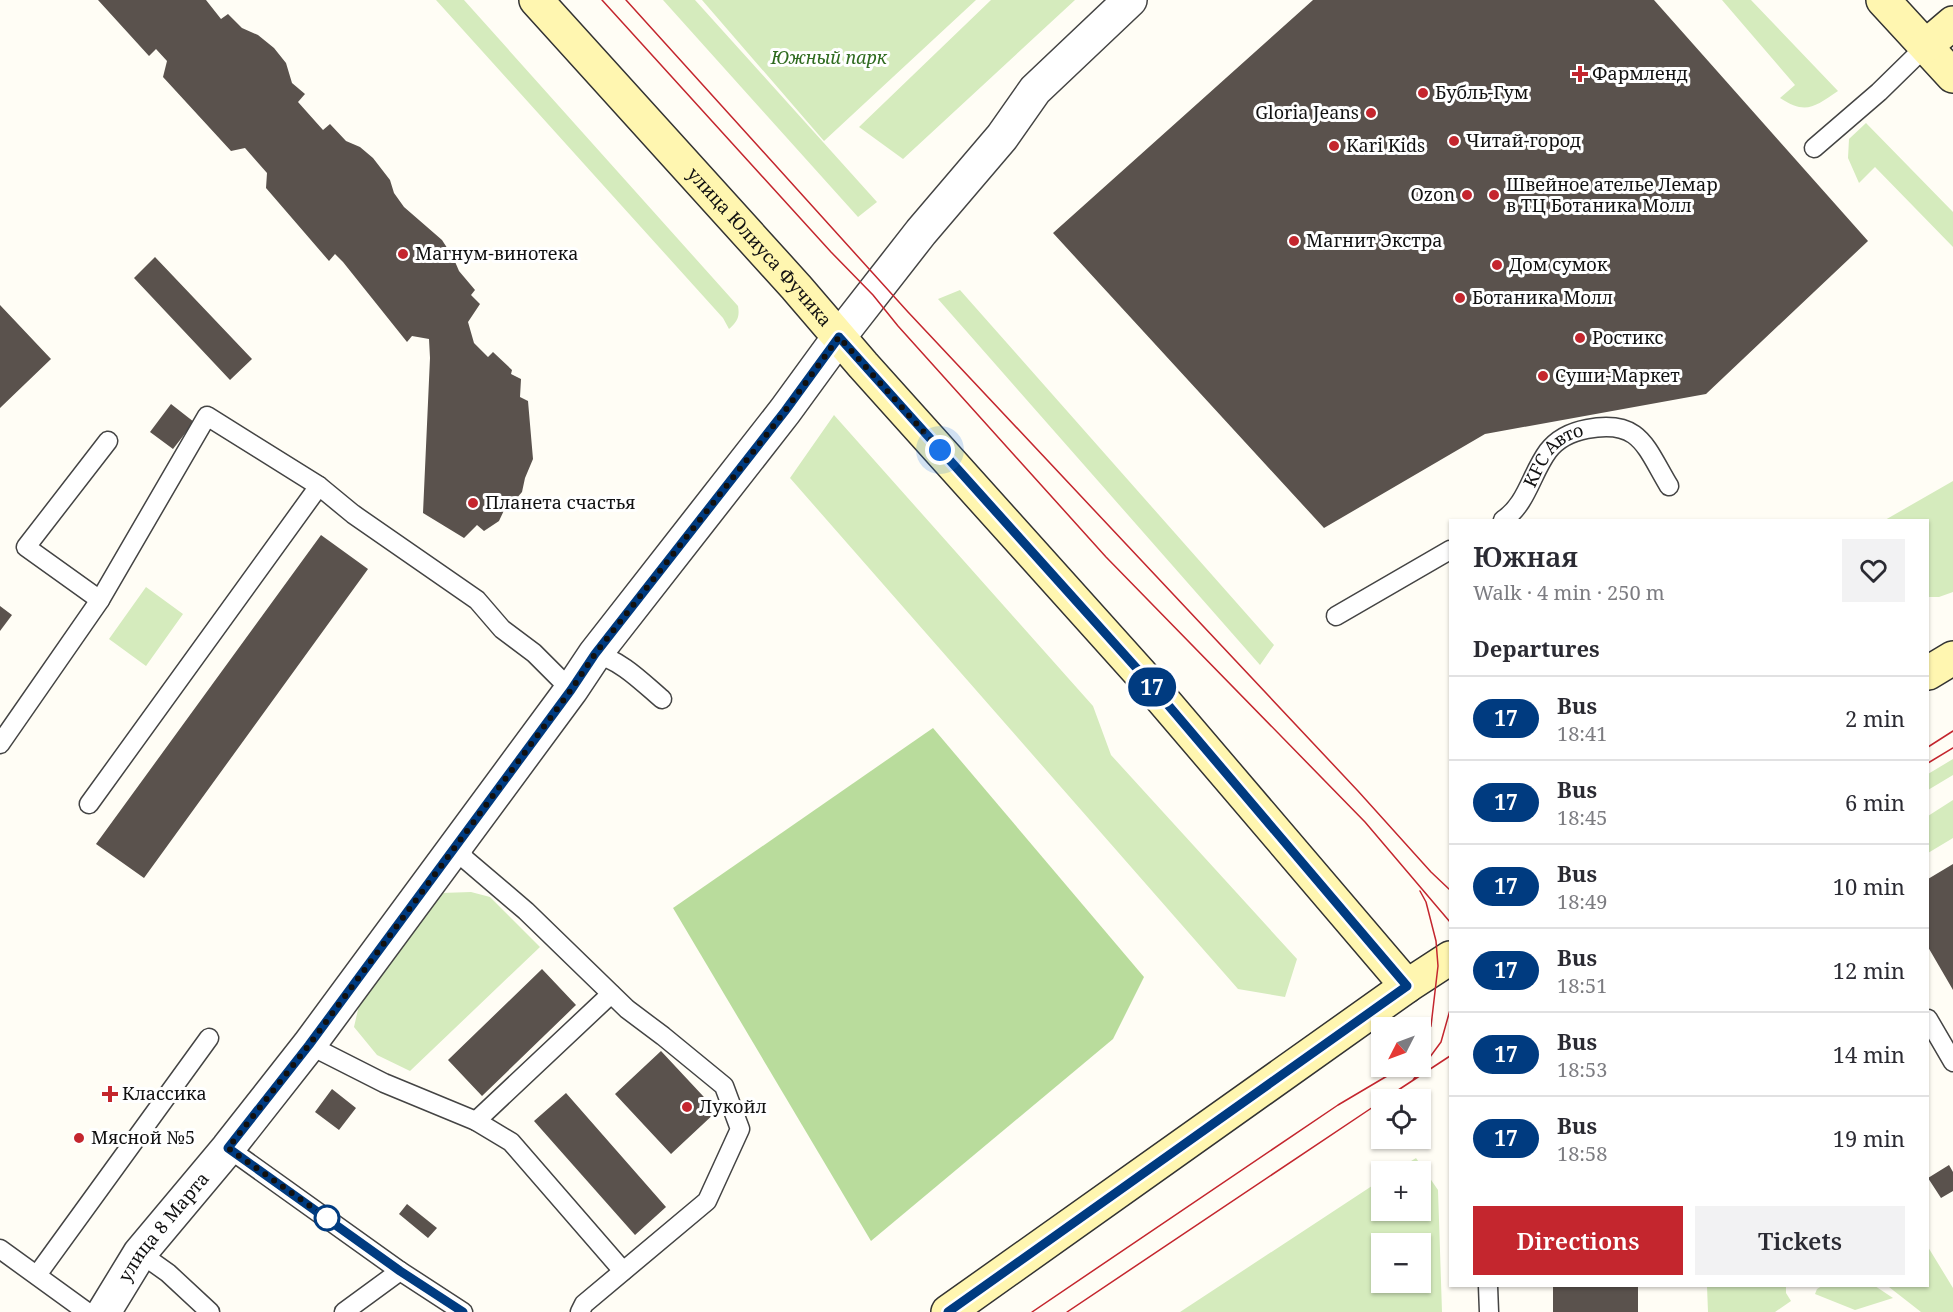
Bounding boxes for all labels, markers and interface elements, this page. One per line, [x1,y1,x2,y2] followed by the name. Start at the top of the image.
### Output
[770,45,888,69] park label: Южный парк
[1592,61,1688,85] place label: Фармленд
[1573,67,1587,81] marker: Фармленд
[1435,80,1529,104] place label: Бубль-Гум
[1416,86,1430,100] marker: Бубль-Гум
[1255,100,1359,124] place label: Gloria Jeans
[1364,106,1378,120] marker: Gloria Jeans
[1466,128,1581,152] place label: Читай-город
[1346,133,1425,157] place label: Kari Kids
[1447,134,1461,148] marker: Читай-город
[1327,139,1341,153] marker: Kari Kids
[682,162,838,331] street label: улица Юлиуса Фучика
[1506,172,1718,217] place label: Швейное ателье Лемар в ТЦ Ботаника Молл
[1410,182,1455,206] place label: Ozon
[1460,188,1474,202] marker: Ozon
[1487,188,1501,202] marker: Швейное ателье Лемар в ТЦ Ботаника Молл
[1306,228,1442,252] place label: Магнит Экстра
[1287,234,1301,248] marker: Магнит Экстра
[415,241,578,265] place label: Магнум-винотека
[396,247,410,261] marker: Магнум-винотека
[1509,252,1608,276] place label: Дом сумок
[1490,258,1504,272] marker: Дом сумок
[1472,285,1613,309] place label: Ботаника Молл
[1453,291,1467,305] marker: Ботаника Молл
[1592,325,1664,349] place label: Ростикс
[1573,331,1587,345] marker: Ростикс
[1555,363,1680,387] place label: Суши-Маркет
[1536,369,1550,383] marker: Суши-Маркет
[1517,417,1586,491] street label: KFC Авто
[925,435,955,465] your location
[485,490,635,514] place label: Планета счастья
[466,496,480,510] marker: Планета счастья
[1473,537,1578,575] text: Южная
[1842,539,1905,602] button: heart
[1473,579,1665,606] text: Walk · 4 min · 250 m
[1473,633,1600,663] text: Departures
[1125,668,1179,706] line badge: 17
[1140,673,1164,701] text: 17
[1557,690,1597,720] text: Bus
[1845,703,1905,733] text: 2 min
[1494,704,1518,732] text: 17
[1557,720,1607,747] text: 18:41
[1557,774,1597,804] text: Bus
[1845,787,1905,817] text: 6 min
[1494,788,1518,816] text: 17
[1557,804,1607,831] text: 18:45
[1557,858,1597,888] text: Bus
[1833,871,1905,901] text: 10 min
[1494,872,1518,900] text: 17
[1557,888,1607,915] text: 18:49
[1557,942,1597,972] text: Bus
[1833,955,1905,985] text: 12 min
[1494,956,1518,984] text: 17
[1557,972,1607,999] text: 18:51
[1371,1017,1431,1077] north arrow
[1371,1017,1431,1293] map controls
[1557,1026,1597,1056] text: Bus
[1833,1039,1905,1069] text: 14 min
[1494,1040,1518,1068] text: 17
[1557,1056,1607,1083] text: 18:53
[122,1081,207,1105] place label: Классика
[103,1087,117,1101] marker: Классика
[1371,1089,1431,1149] button: locate
[699,1094,767,1118] place label: Лукойл
[680,1100,694,1114] marker: Лукойл
[1557,1110,1597,1140] text: Bus
[1833,1123,1905,1153] text: 19 min
[1494,1124,1518,1152] text: 17
[91,1125,195,1149] place label: Мясной №5
[72,1131,86,1145] marker: Мясной №5
[1557,1140,1607,1167] text: 18:58
[1371,1161,1431,1221] button: +
[112,1167,214,1286] street label: улица 8 Марта
[314,1205,340,1231] unlabelled marker
[1473,1206,1683,1275] button: Directions
[1695,1206,1905,1275] button: Tickets
[1371,1233,1431,1293] button: −

